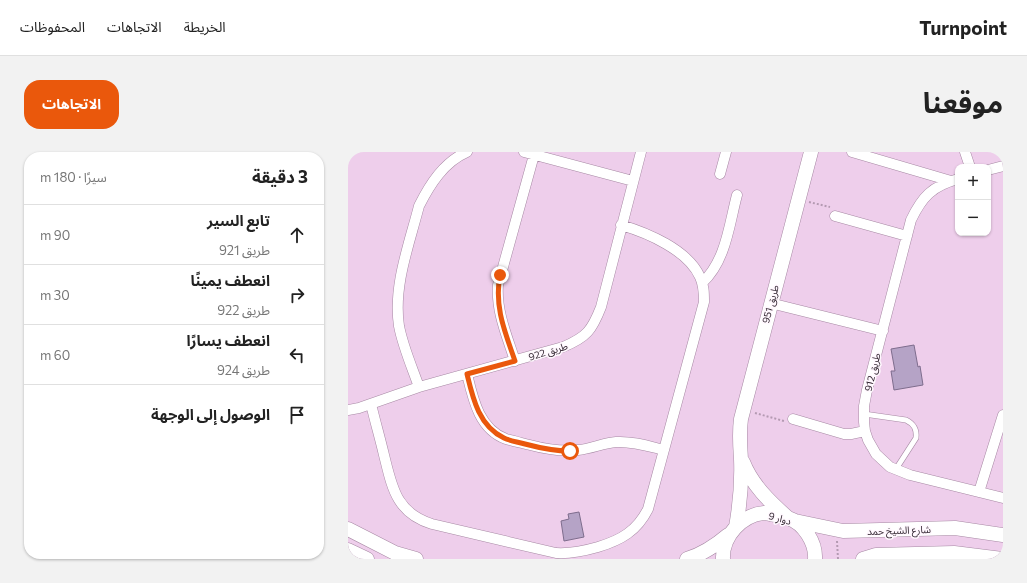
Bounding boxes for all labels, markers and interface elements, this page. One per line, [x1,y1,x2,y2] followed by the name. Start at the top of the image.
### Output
[919,16,1007,39] text: Turnpoint
[20,18,85,35] text: المحفوظات
[107,18,162,35] text: الاتجاهات
[184,18,226,35] text: الخريطة
[24,80,119,129] button: الاتجاهات
[923,85,1003,119] text: موقعنا
[955,164,991,236] map controls
[955,164,991,200] button: +
[252,166,308,187] text: 3 دقيقة
[40,169,107,185] text: سيرًا · 180 m
[955,200,991,236] button: −
[207,211,270,229] text: تابع السير
[286,224,308,246] icon: ahead
[40,227,70,243] text: 90 m
[219,242,270,258] text: طريق 921
[491,266,509,284] route end
[190,271,270,289] text: انعطف يمينًا
[759,283,782,325] street label: طريق 951
[286,284,308,306] icon: right
[40,287,70,303] text: 30 m
[217,302,270,318] text: طريق 922
[187,331,270,349] text: انعطف يسارًا
[527,339,570,364] street label: طريق 922
[286,344,308,366] icon: left
[40,347,70,363] text: 60 m
[861,351,884,393] street label: طريق 912
[217,362,270,378] text: طريق 924
[286,404,308,426] icon: arrive
[151,405,270,423] text: الوصول إلى الوجهة
[561,442,579,460] route start
[767,509,793,528] street label: دوار 9
[867,523,931,539] street label: شارع الشيخ حمد

